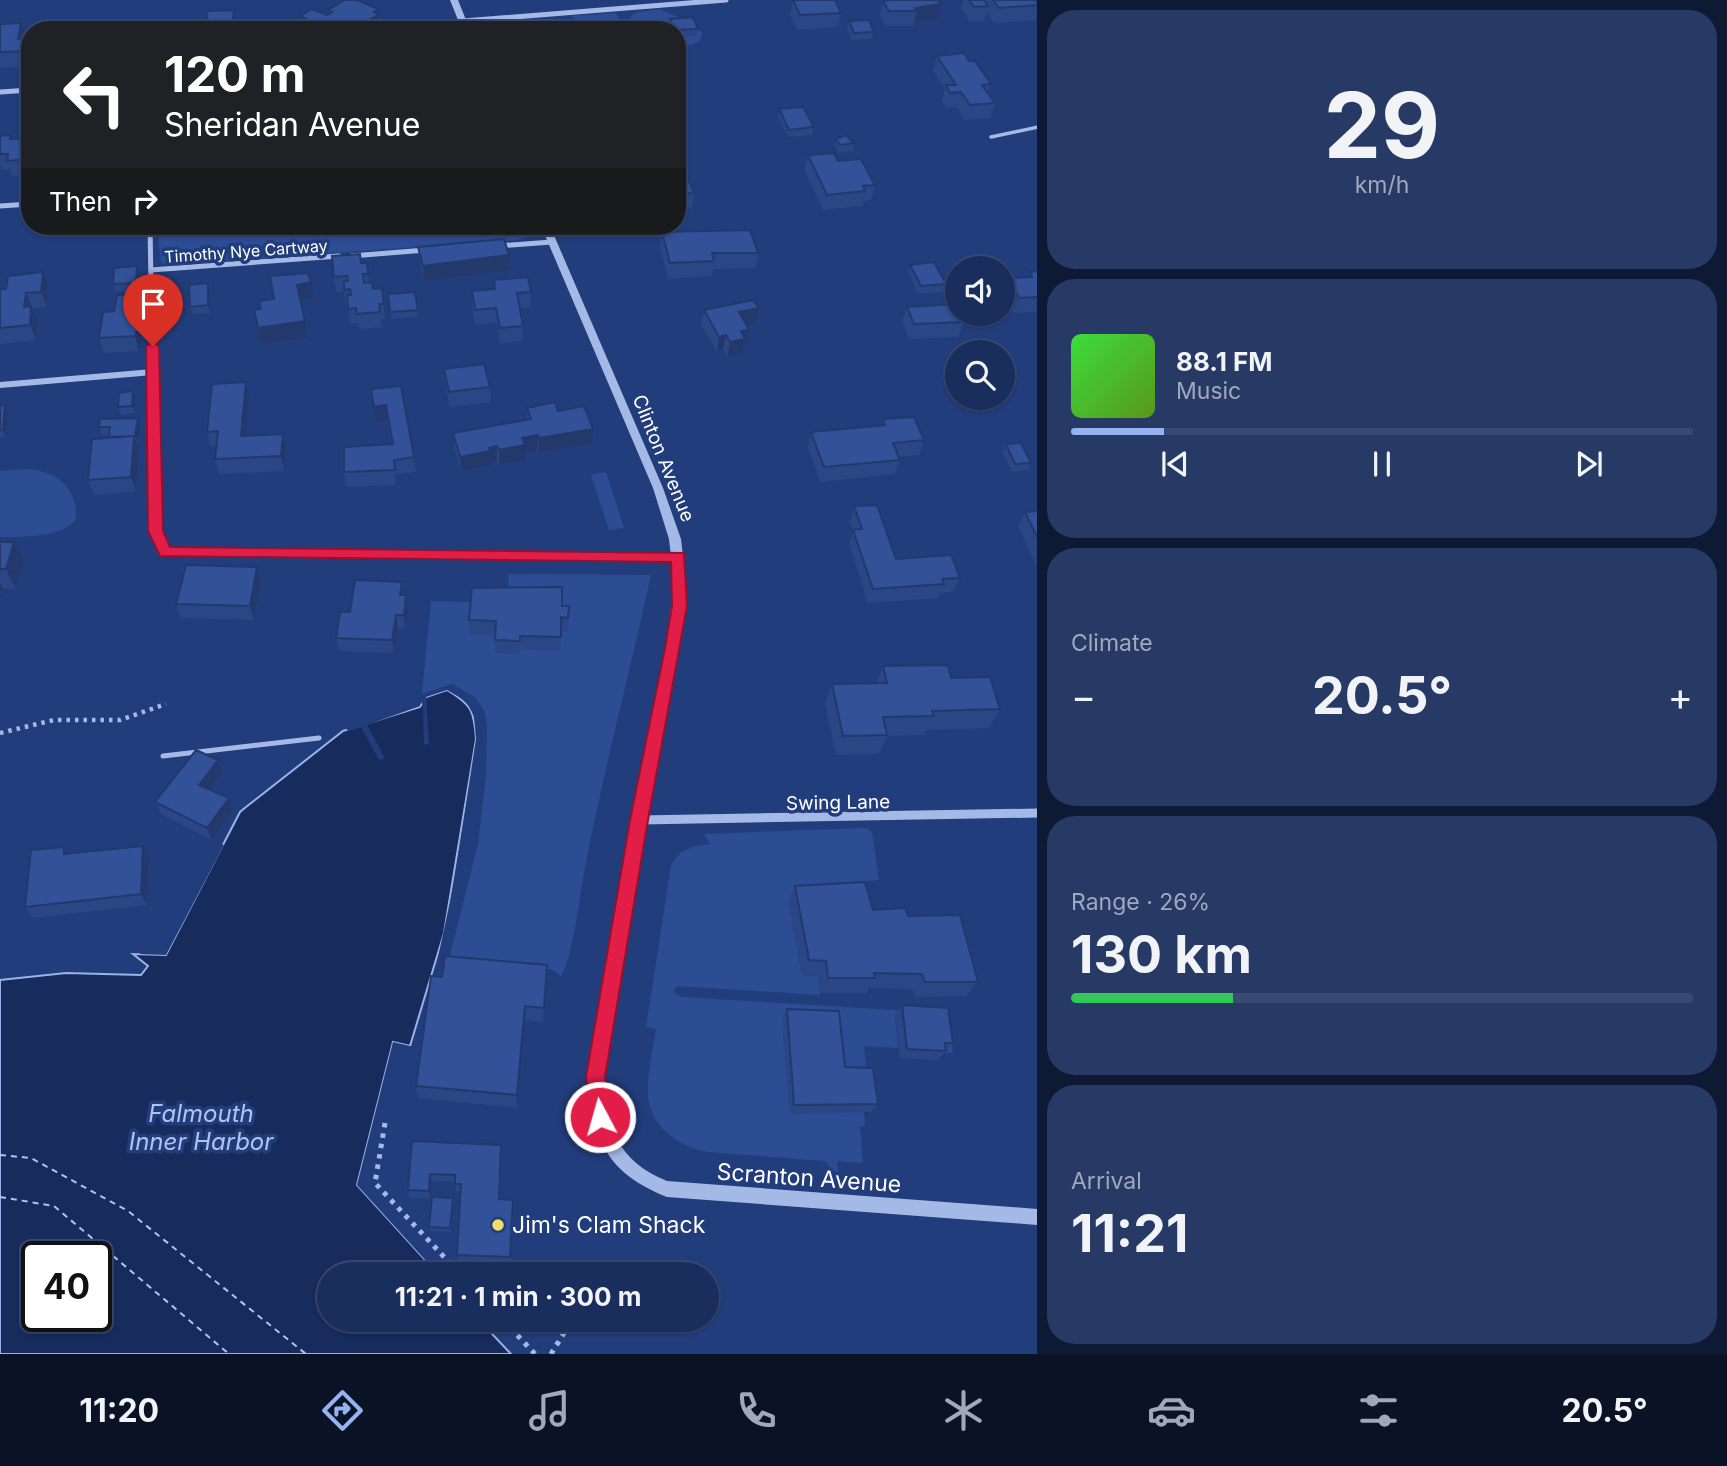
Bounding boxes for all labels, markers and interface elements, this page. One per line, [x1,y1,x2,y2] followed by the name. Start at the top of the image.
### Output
[164,45,305,104] text: 120 m
[49,49,140,140] icon: left
[1324,70,1440,180] text: 29
[164,105,420,144] text: Sheridan Avenue
[1355,171,1409,199] text: km/h
[126,182,164,220] icon: right
[49,186,112,217] text: Then
[164,235,328,267] street label: Timothy Nye Cartway
[945,256,1015,410] map controls
[945,256,1015,326] button: sound
[123,274,183,346] pin
[134,285,172,323] icon: arrive
[945,340,1015,410] button: search
[1176,346,1272,377] text: 88.1 FM
[1176,377,1241,405] text: Music
[628,391,699,525] street label: Clinton Avenue
[1156,445,1194,483] icon: previous
[1363,445,1401,483] icon: pause
[1570,445,1608,483] icon: next
[1071,629,1153,657] text: Climate
[1312,664,1452,727] text: 20.5°
[1071,673,1096,719] text: −
[1668,673,1693,719] text: +
[786,790,890,815] street label: Swing Lane
[1071,888,1210,916] text: Range · 26%
[1071,923,1252,986] text: 130 km
[563,1080,637,1154] position arrow
[129,1099,274,1156] water label: Falmouth Inner Harbor
[716,1158,902,1198] street label: Scranton Avenue
[1071,1167,1142,1195] text: Arrival
[1071,1202,1188,1265] text: 11:21
[512,1211,706,1239] place label: Jim's Clam Shack
[490,1217,506,1233] marker: Jim's Clam Shack
[21,1241,112,1332] speed limit sign: 40
[395,1281,641,1312] text: 11:21 · 1 min · 300 m
[318,1386,367,1435] icon: directions
[525,1386,574,1435] icon: music
[732,1386,781,1435] icon: phone
[939,1386,988,1435] icon: climate
[1147,1386,1196,1435] icon: car
[1354,1386,1403,1435] icon: filters
[79,1391,159,1430] text: 11:20
[1561,1391,1648,1430] text: 20.5°

